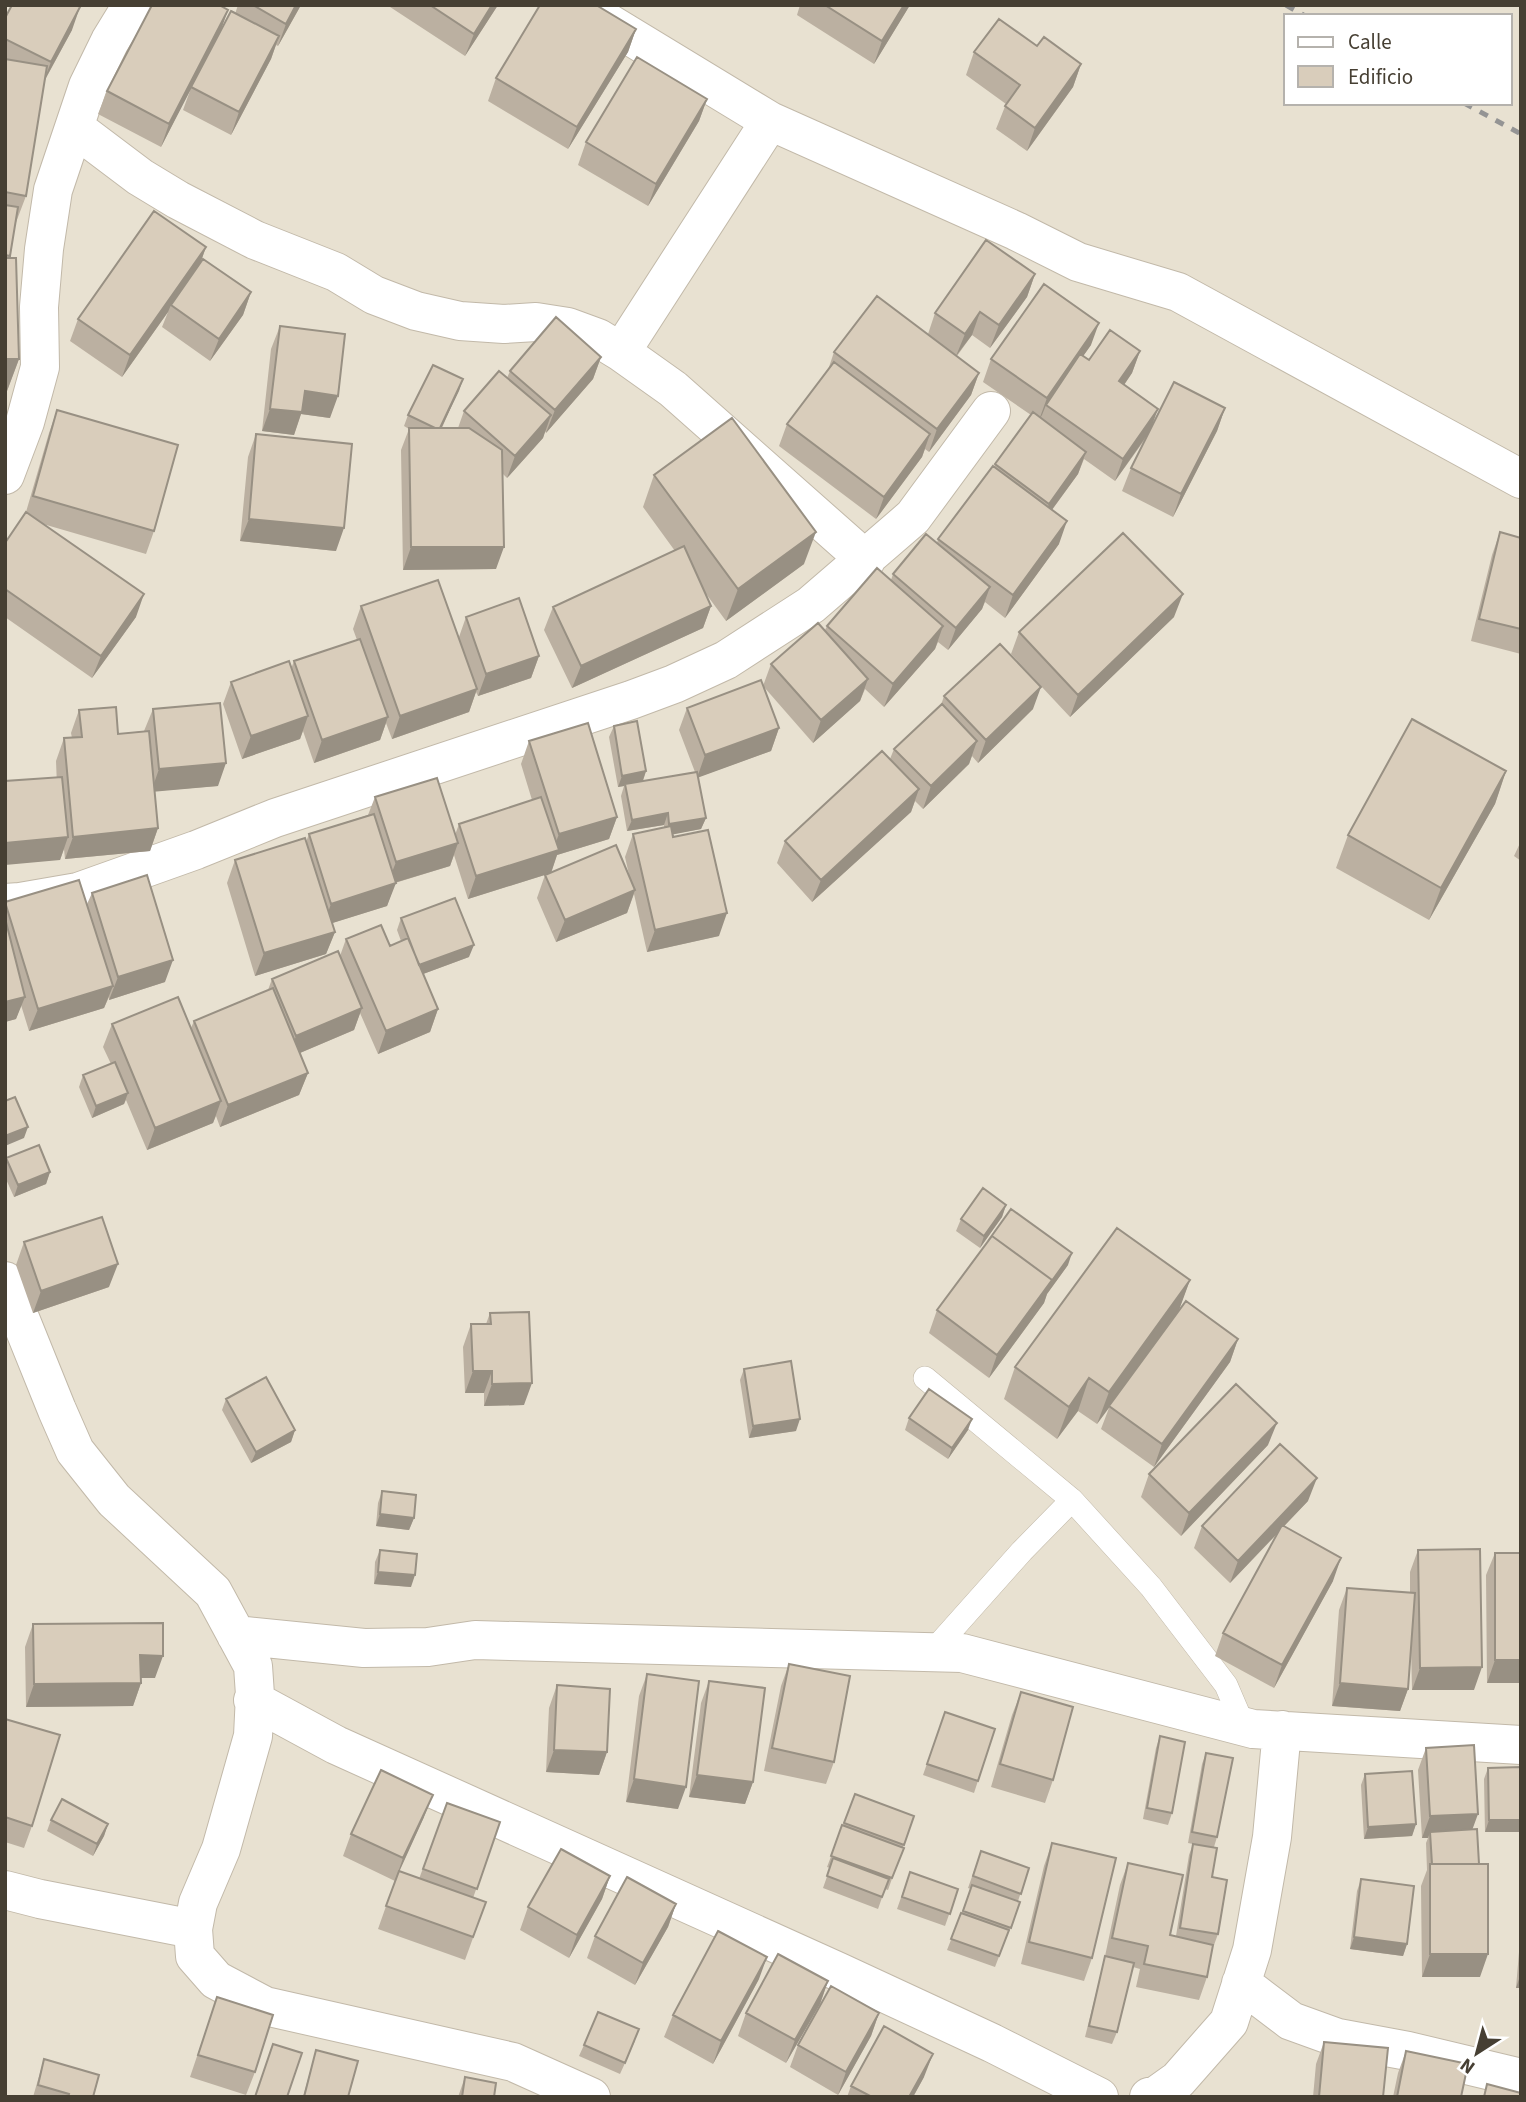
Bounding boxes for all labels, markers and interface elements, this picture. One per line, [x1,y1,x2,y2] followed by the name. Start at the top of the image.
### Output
[1284,14,1512,105] legend
[1348,27,1392,57] text: Calle
[1348,62,1413,92] text: Edificio
[1442,2018,1512,2088] north arrow
[1455,2051,1481,2080] text: N

